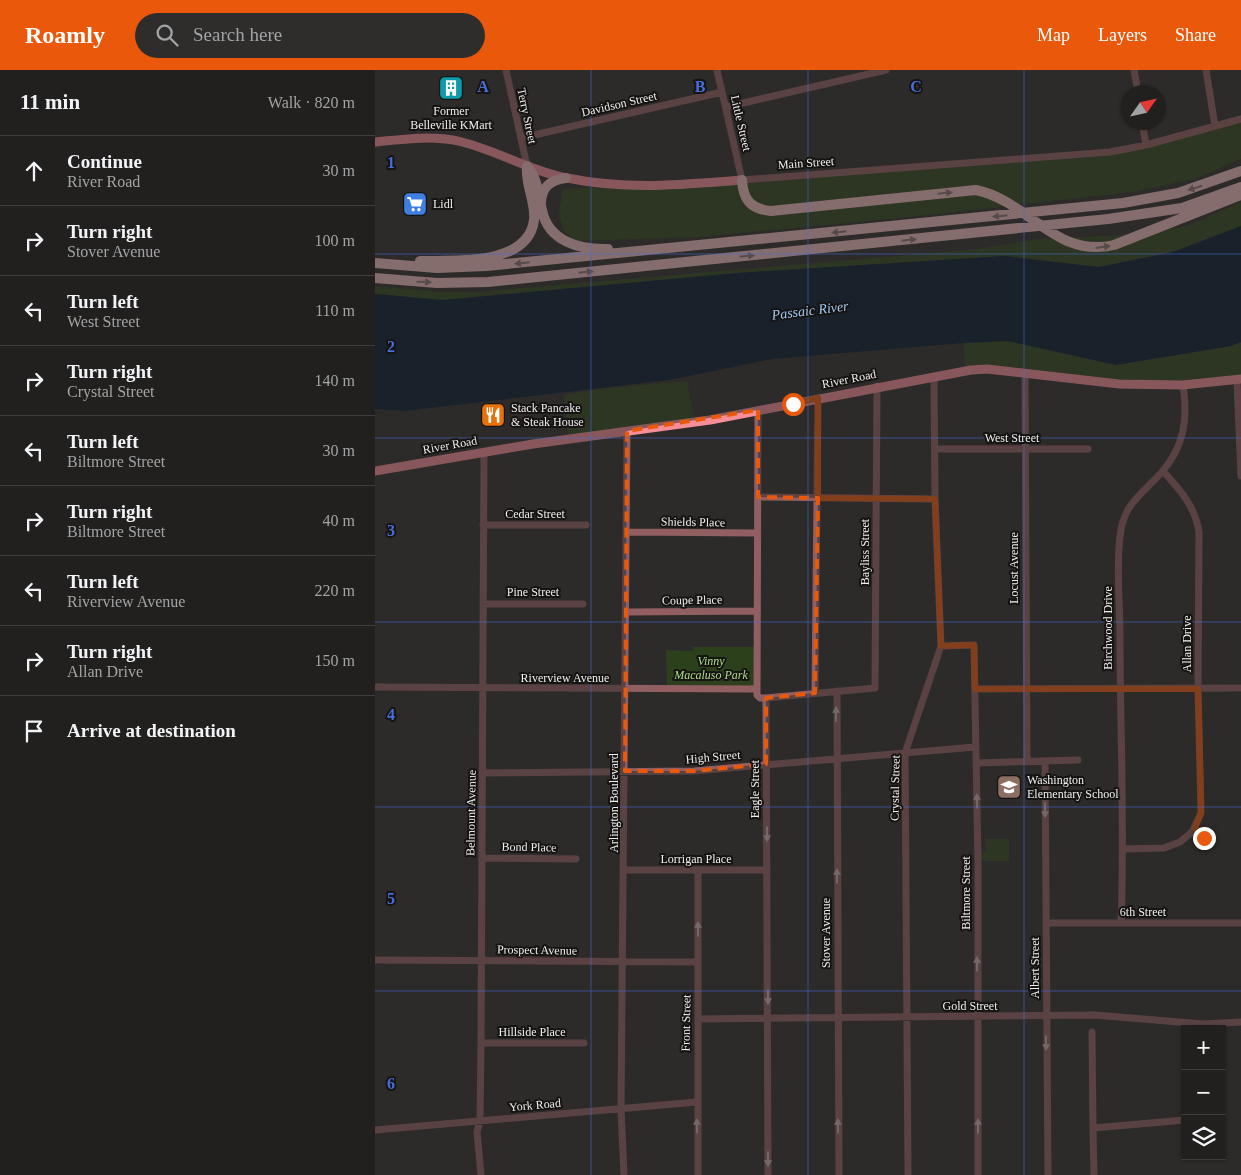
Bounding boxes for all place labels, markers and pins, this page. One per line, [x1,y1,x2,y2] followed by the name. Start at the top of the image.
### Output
[438,75,464,101] building icon: Former Belleville KMart
[410,104,492,132] place label: Former Belleville KMart
[402,191,428,217] supermarket icon: Lidl
[433,197,454,211] place label: Lidl
[511,401,584,429] place label: Stack Pancake & Steak House
[480,402,506,428] restaurant icon: Stack Pancake & Steak House
[1027,773,1119,801] place label: Washington Elementary School
[996,774,1022,800] school or university icon: Washington Elementary School

